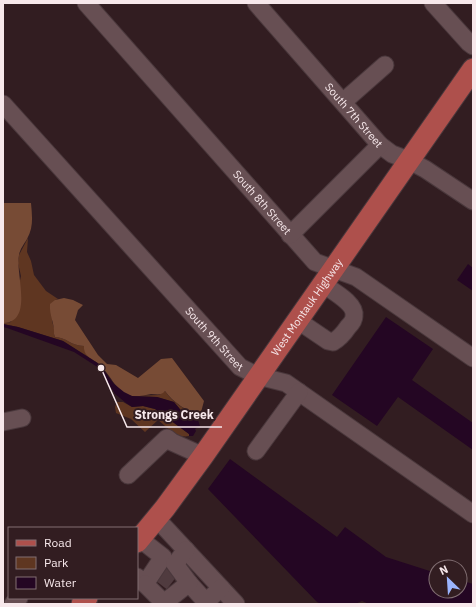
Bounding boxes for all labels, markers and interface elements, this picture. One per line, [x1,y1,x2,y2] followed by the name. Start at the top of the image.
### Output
[322,80,386,150] street label: South 7th Street
[230,167,294,237] street label: South 8th Street
[268,255,346,358] street label: West Montauk Highway
[182,304,246,374] street label: South 9th Street
[127,403,222,427] callout: Strongs Creek
[134,407,214,422] text: Strongs Creek
[8,527,138,599] legend
[44,535,72,550] text: Road
[44,555,69,570] text: Park
[428,559,468,599] north arrow
[437,562,450,578] text: N
[44,575,77,590] text: Water

